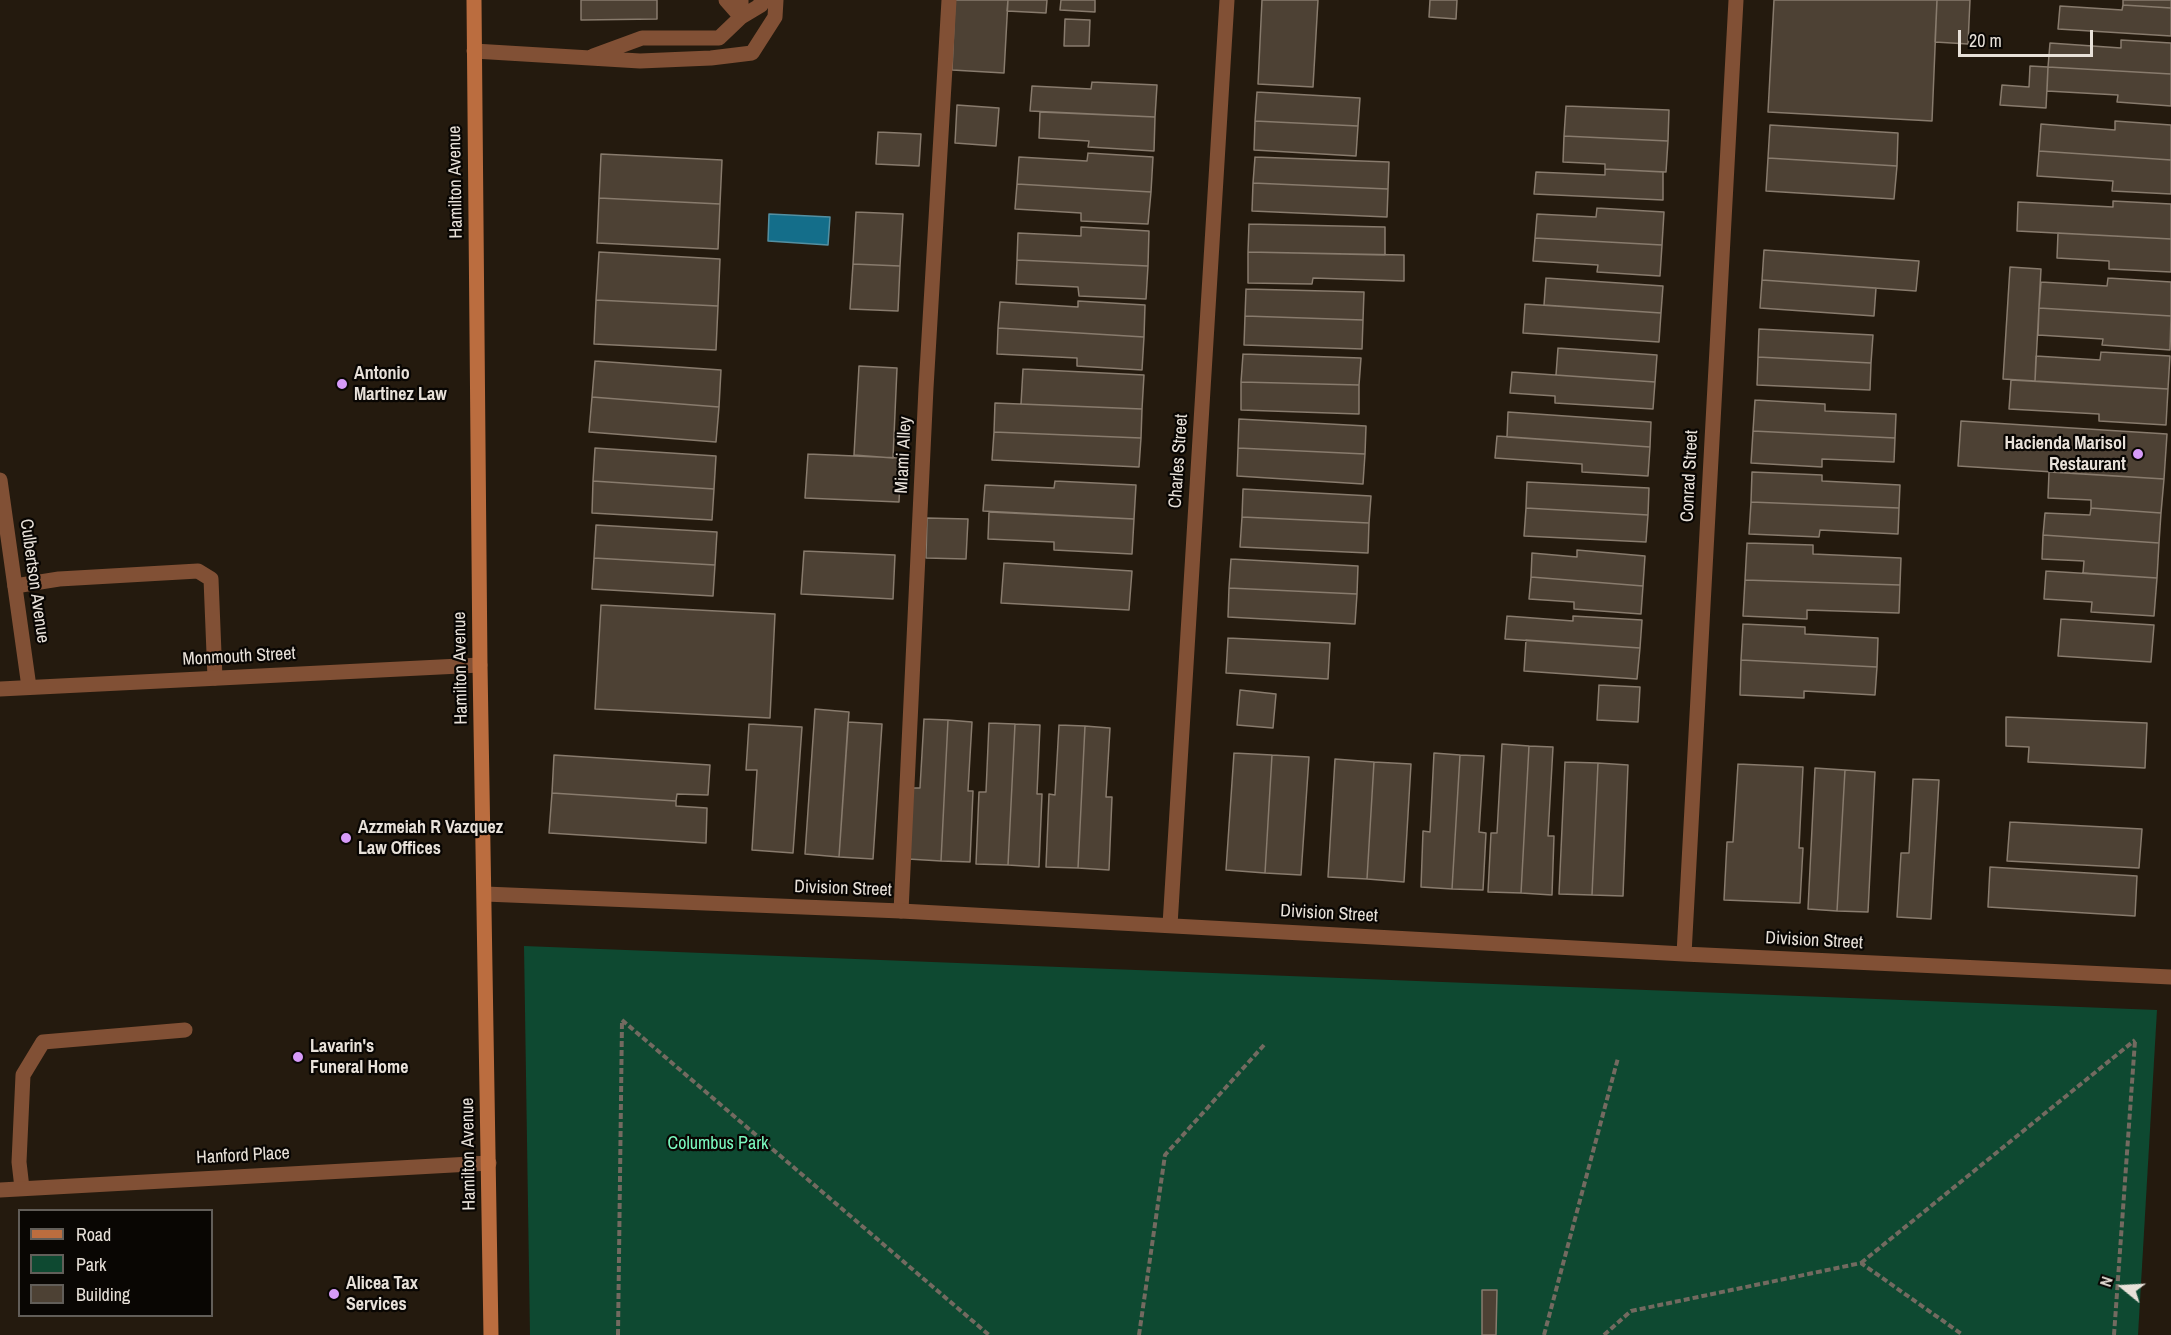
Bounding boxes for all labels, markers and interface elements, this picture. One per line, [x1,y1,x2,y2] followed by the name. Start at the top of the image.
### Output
[1961,18,2096,56] scale bar
[1969,28,2002,53] text: 20 m
[444,125,468,239] street label: Hamilton Avenue
[354,363,447,406] place label: Antonio Martinez Law
[335,377,349,391] marker: Antonio Martinez Law
[1165,413,1193,509] street label: Charles Street
[891,416,917,494] street label: Miami Alley
[1677,430,1703,522] street label: Conrad Street
[2005,433,2126,476] place label: Hacienda Marisol Restaurant
[2131,447,2145,461] marker: Hacienda Marisol Restaurant
[15,517,53,645] street label: Culbertson Avenue
[449,611,473,725] street label: Hamilton Avenue
[182,643,296,671] street label: Monmouth Street
[358,817,503,860] place label: Azzmeiah R Vazquez Law Offices
[339,831,353,845] marker: Azzmeiah R Vazquez Law Offices
[794,877,892,901] street label: Division Street
[1280,901,1378,927] street label: Division Street
[1765,928,1863,954] street label: Division Street
[310,1036,408,1078] place label: Lavarin's Funeral Home
[291,1050,305,1064] marker: Lavarin's Funeral Home
[457,1097,481,1211] street label: Hamilton Avenue
[668,1133,768,1155] park label: Columbus Park
[196,1143,290,1169] street label: Hanford Place
[18,1209,213,1317] legend
[76,1222,111,1247] text: Road
[76,1252,106,1277] text: Park
[2093,1257,2153,1317] north arrow
[346,1273,418,1316] place label: Alicea Tax Services
[2094,1274,2118,1289] text: N
[76,1282,130,1307] text: Building
[327,1287,341,1301] marker: Alicea Tax Services

